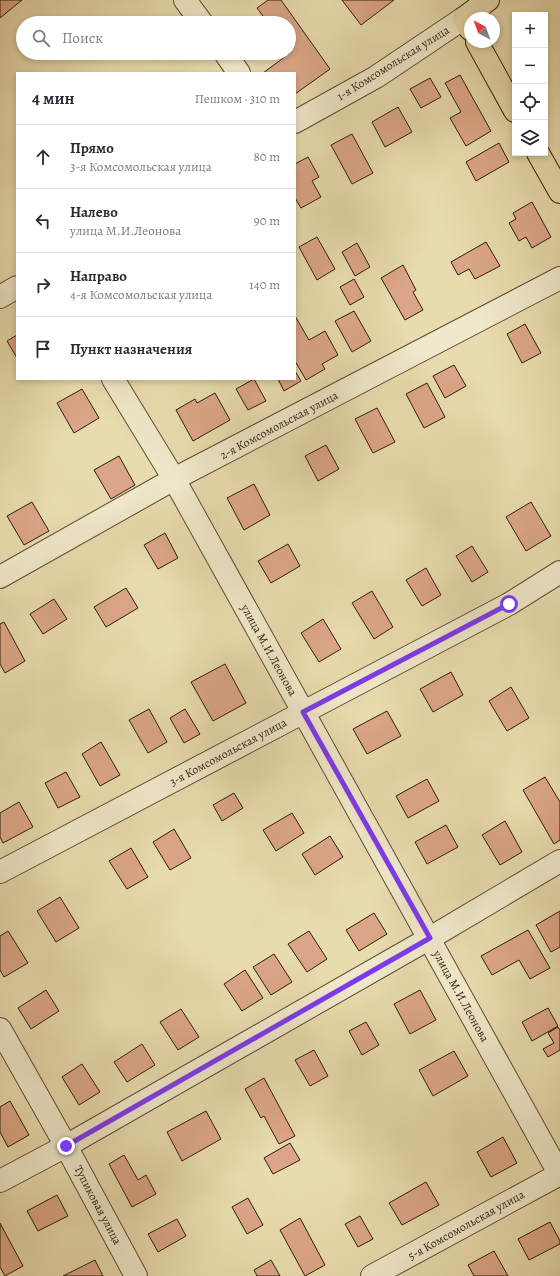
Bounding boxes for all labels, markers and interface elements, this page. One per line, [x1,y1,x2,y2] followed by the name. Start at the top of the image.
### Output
[464,12,500,48] north arrow
[512,12,548,156] map controls
[512,12,548,48] button: +
[16,16,296,60] search box
[334,22,453,104] street label: 1-я Комсомольская улица
[30,27,52,49] icon: search
[62,28,103,48] text: Поиск
[512,48,548,84] button: −
[512,84,548,120] button: locate
[32,87,75,110] text: 4 мин
[195,90,280,107] text: Пешком · 310 m
[512,120,548,156] button: layers
[70,138,114,158] text: Прямо
[32,146,54,168] icon: ahead
[253,148,280,165] text: 80 m
[70,158,212,175] text: 3-я Комсомольская улица
[70,202,118,222] text: Налево
[32,210,54,232] icon: left
[254,212,280,229] text: 90 m
[70,222,181,239] text: улица М.И.Леонова
[70,266,127,286] text: Направо
[32,274,54,296] icon: right
[249,276,280,293] text: 140 m
[70,286,212,303] text: 4-я Комсомольская улица
[32,338,54,360] icon: arrive
[70,339,192,359] text: Пункт назначения
[217,387,341,463] street label: 2-я Комсомольская улица
[500,595,518,613] route start
[237,600,301,699] street label: улица М.И.Леонова
[166,714,290,790] street label: 3-я Комсомольская улица
[429,946,493,1045] street label: улица М.И.Леонова
[57,1137,75,1155] route end
[70,1163,126,1248] street label: Тупиковая улица
[405,1186,528,1264] street label: 5-я Комсомольская улица

